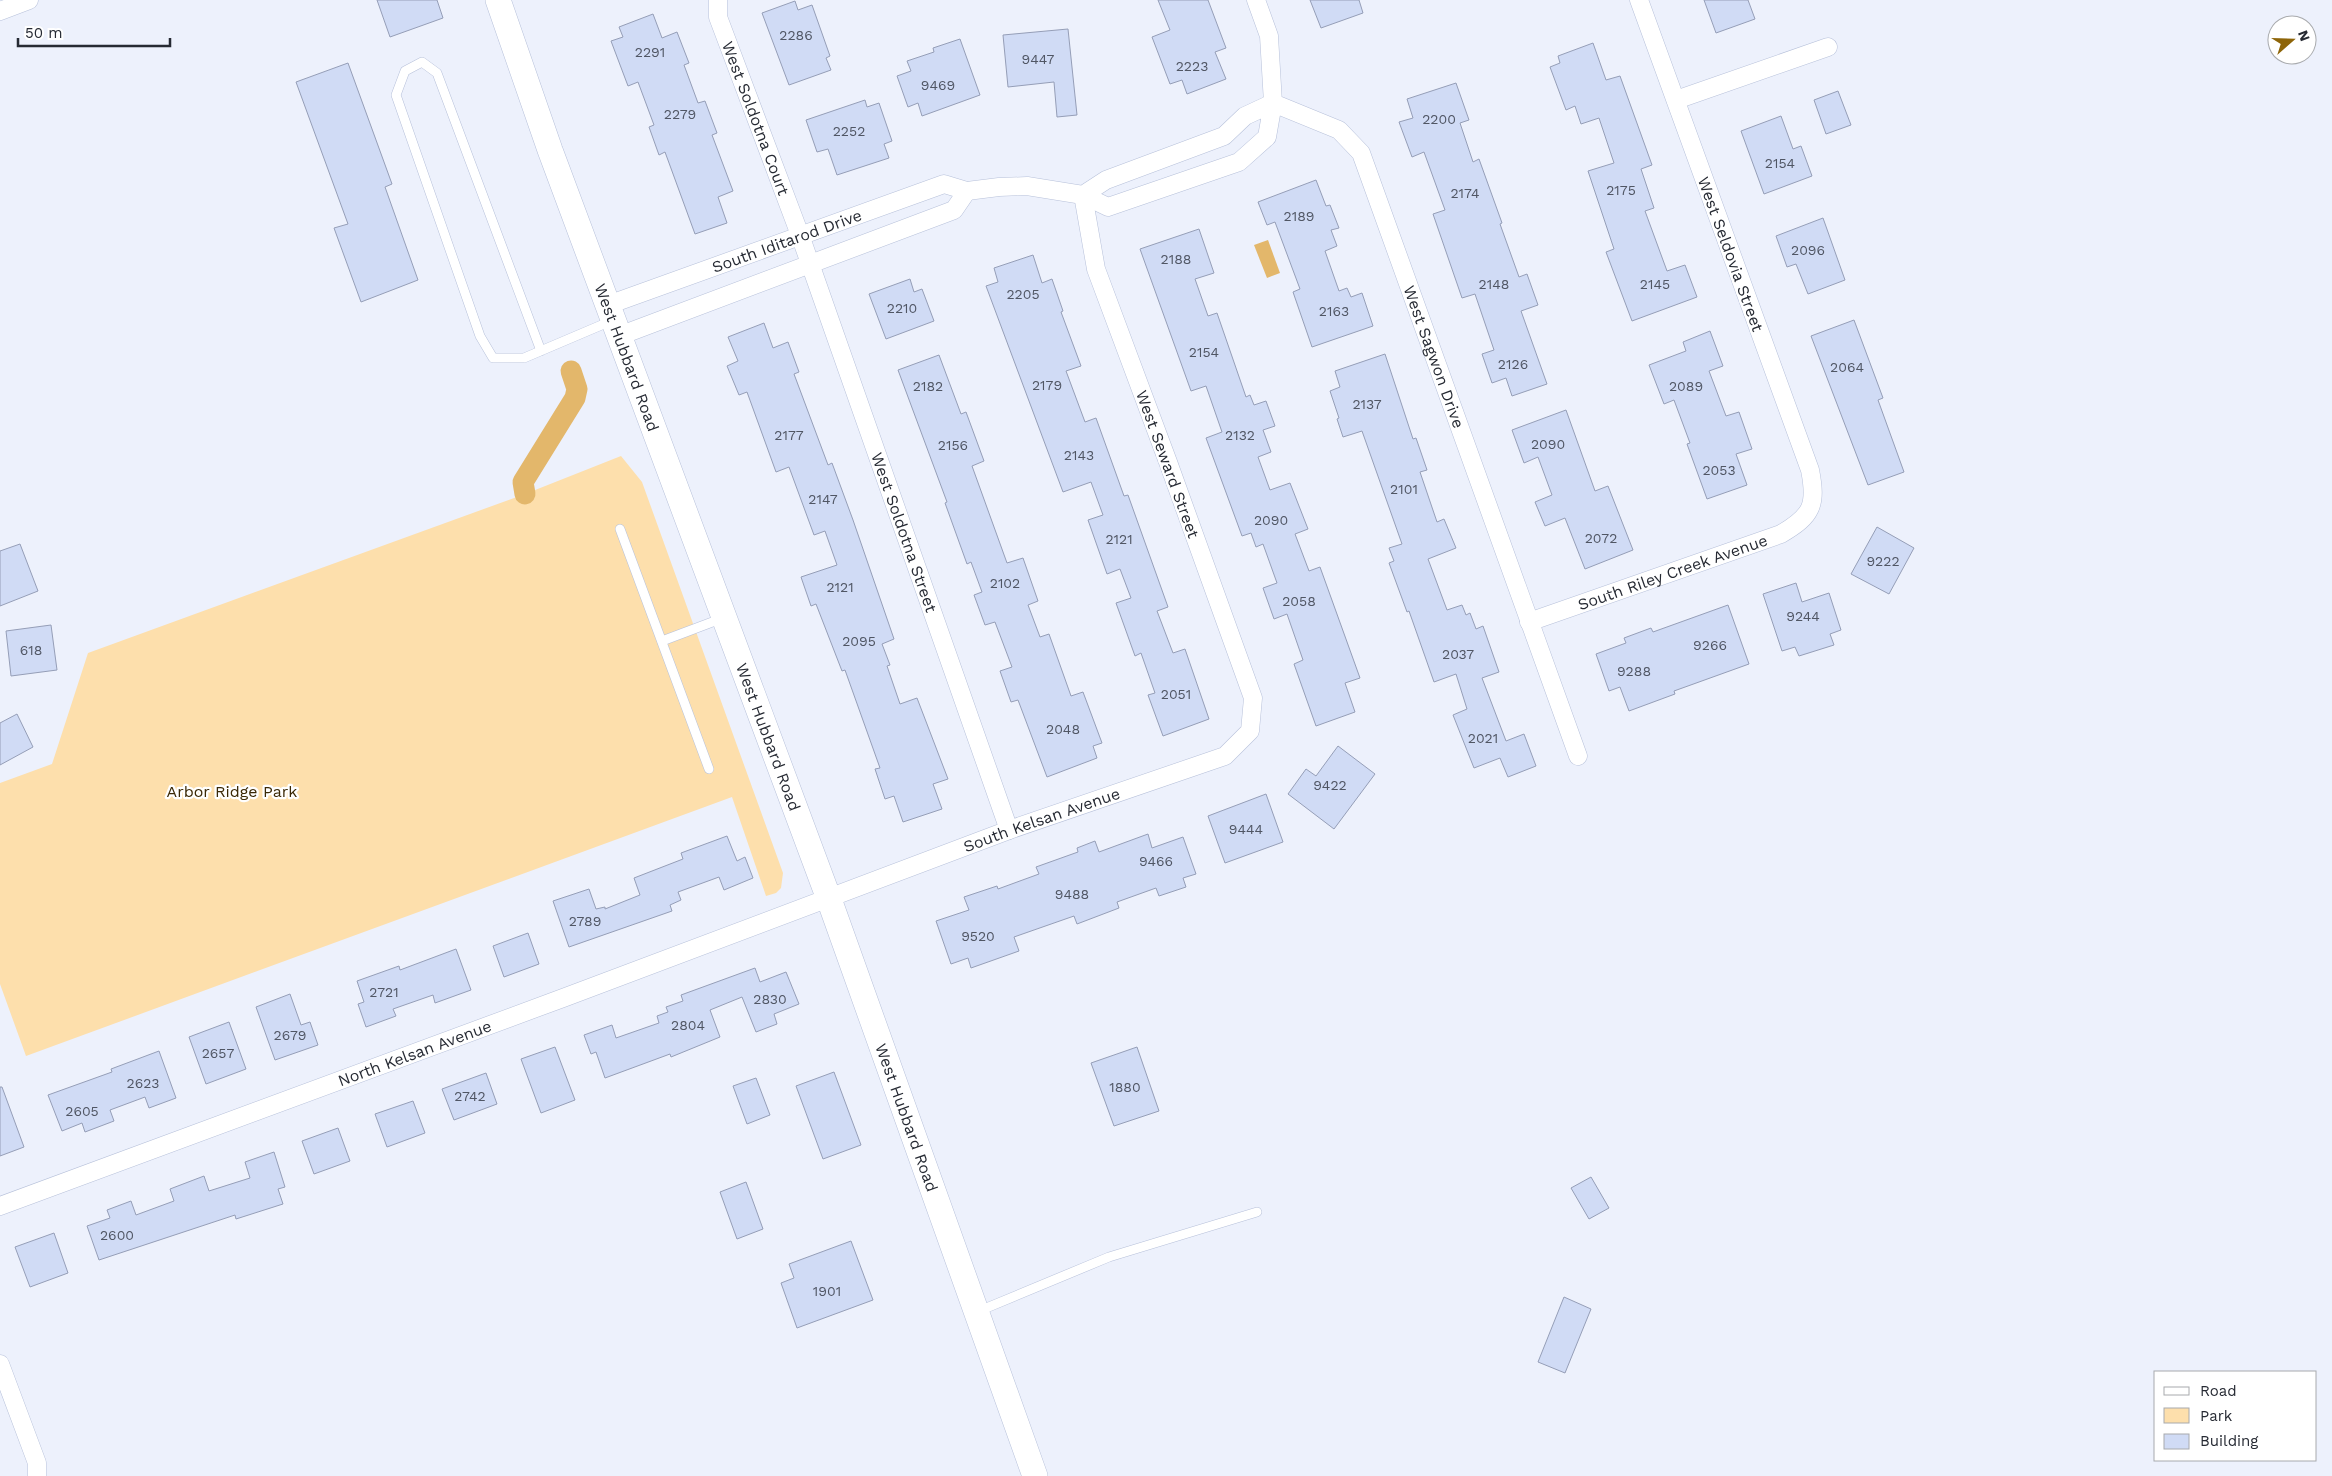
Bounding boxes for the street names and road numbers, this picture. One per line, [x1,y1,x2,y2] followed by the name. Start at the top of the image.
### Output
[718,39,793,198] street label: West Soldotna Court
[1694,174,1768,335] street label: West Seldovia Street
[709,205,864,277] street label: South Iditarod Drive
[591,281,663,434] street label: West Hubbard Road
[1399,283,1468,431] street label: West Sagwon Drive
[1132,388,1203,541] street label: West Seward Street
[867,450,941,615] street label: West Soldotna Street
[1575,530,1770,614] street label: South Riley Creek Avenue
[732,660,804,814] street label: West Hubbard Road
[961,784,1122,856] street label: South Kelsan Avenue
[335,1016,494,1090] street label: North Kelsan Avenue
[871,1041,942,1194] street label: West Hubbard Road

